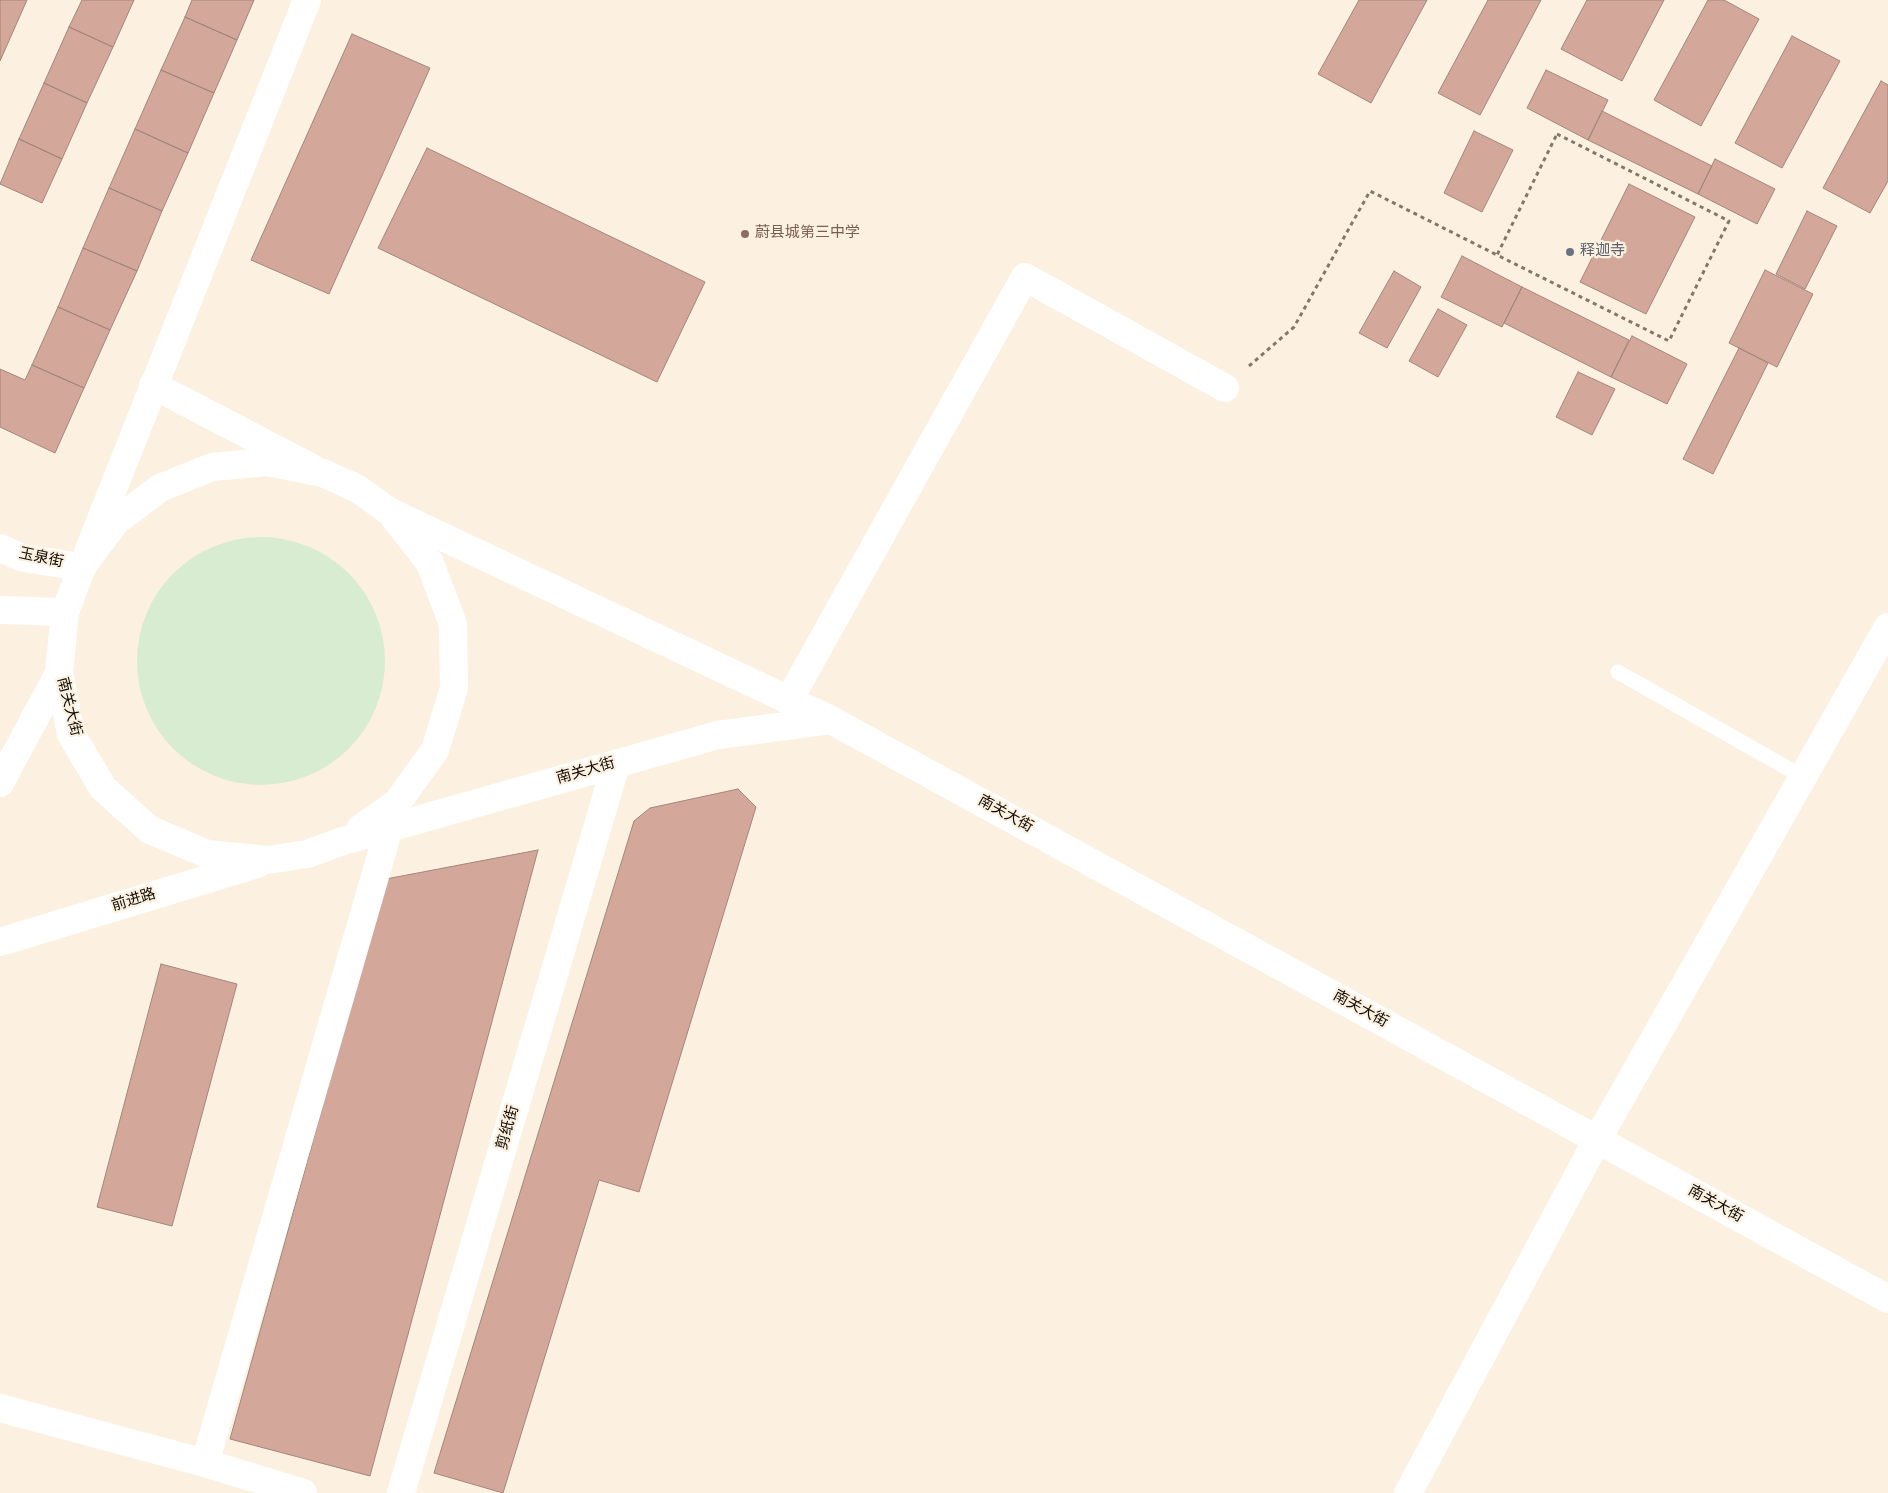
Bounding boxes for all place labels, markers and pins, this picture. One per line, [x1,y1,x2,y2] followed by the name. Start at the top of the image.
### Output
[755,225,860,243] place label: 蔚县城第三中学
[739,228,751,240] marker: 蔚县城第三中学
[1580,243,1625,261] place label: 释迦寺
[1564,246,1576,258] marker: 释迦寺

